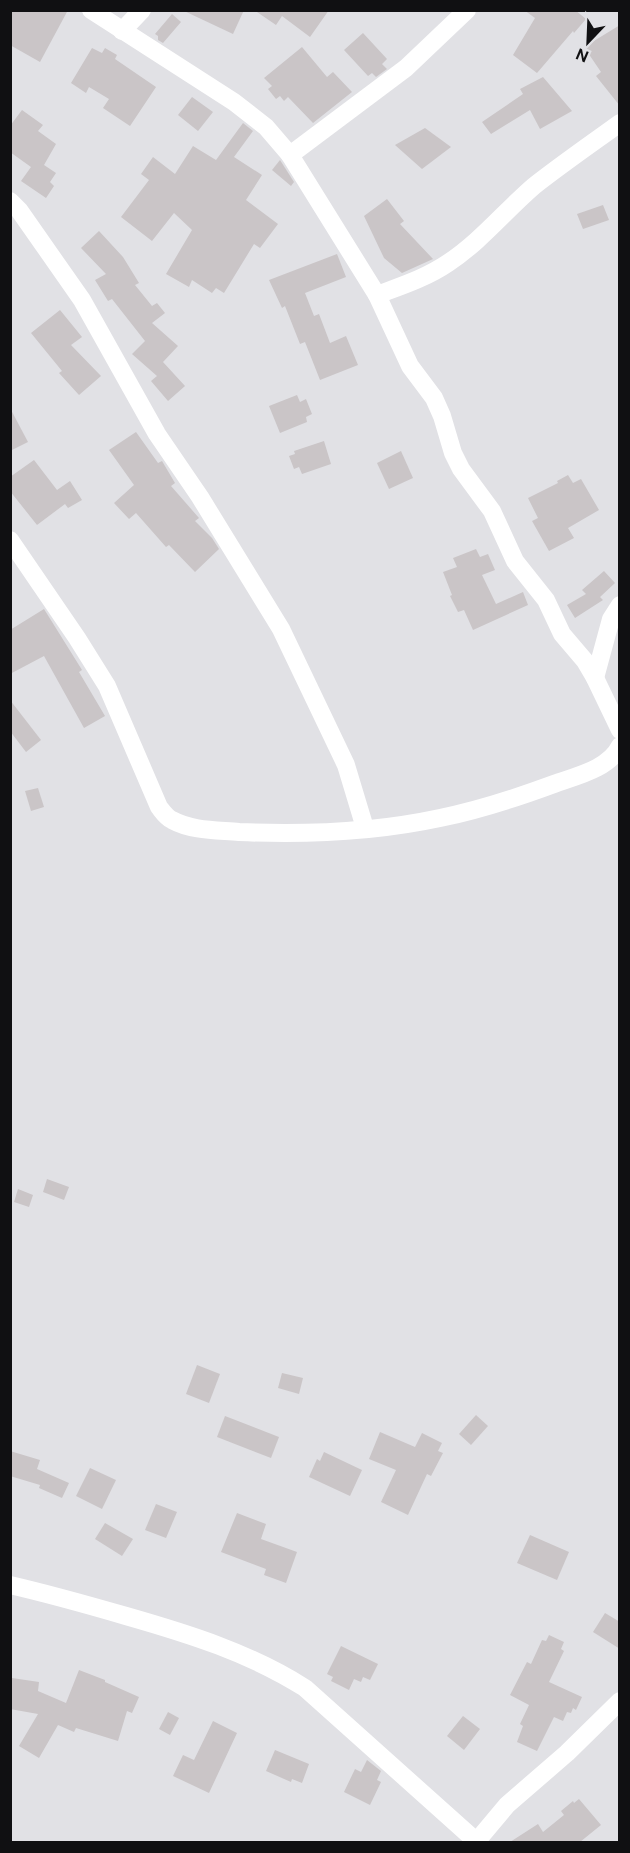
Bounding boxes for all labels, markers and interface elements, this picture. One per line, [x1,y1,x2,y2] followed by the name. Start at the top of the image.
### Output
[558,12,618,72] north arrow
[573,43,592,67] text: N

